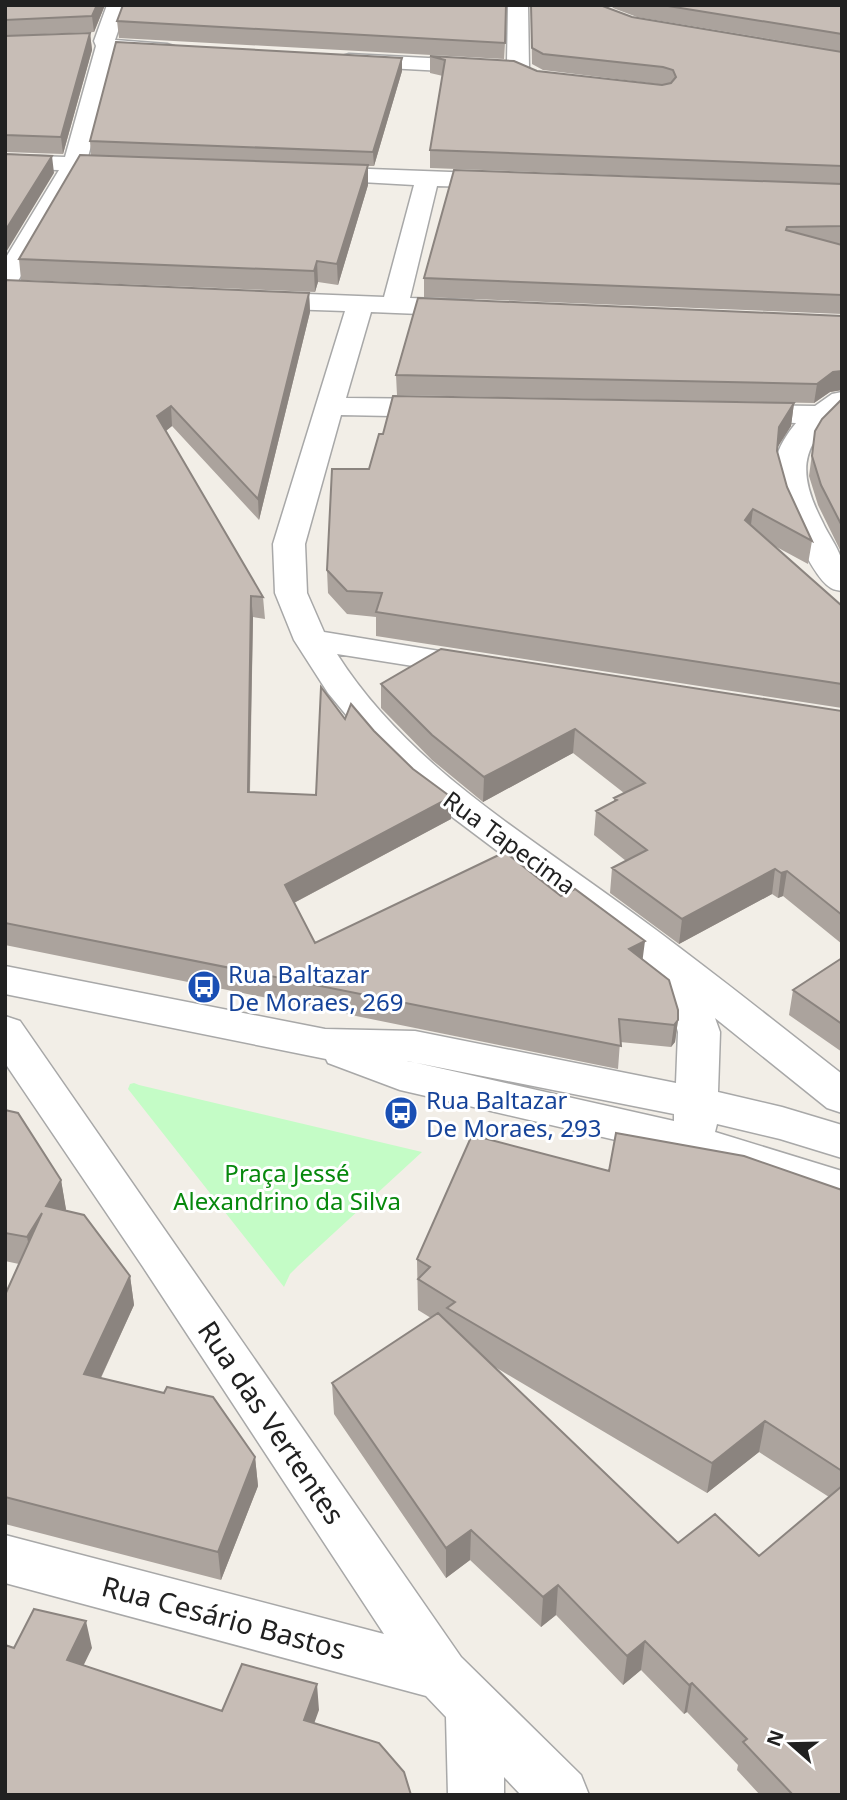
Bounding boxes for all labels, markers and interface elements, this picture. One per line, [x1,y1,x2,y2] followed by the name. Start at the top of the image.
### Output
[437,783,583,901] street label: Rua Tapecima
[228,957,403,1018] place label: Rua Baltazar De Moraes, 269
[185,968,223,1006] bus stop icon: Rua Baltazar De Moraes, 269
[426,1083,601,1144] place label: Rua Baltazar De Moraes, 293
[382,1094,420,1132] bus stop icon: Rua Baltazar De Moraes, 293
[173,1156,401,1217] park label: Praça Jessé Alexandrino da Silva
[190,1313,354,1531] street label: Rua das Vertentes
[98,1566,350,1668] street label: Rua Cesário Bastos
[756,1709,826,1779] north arrow
[760,1726,790,1750] text: N

